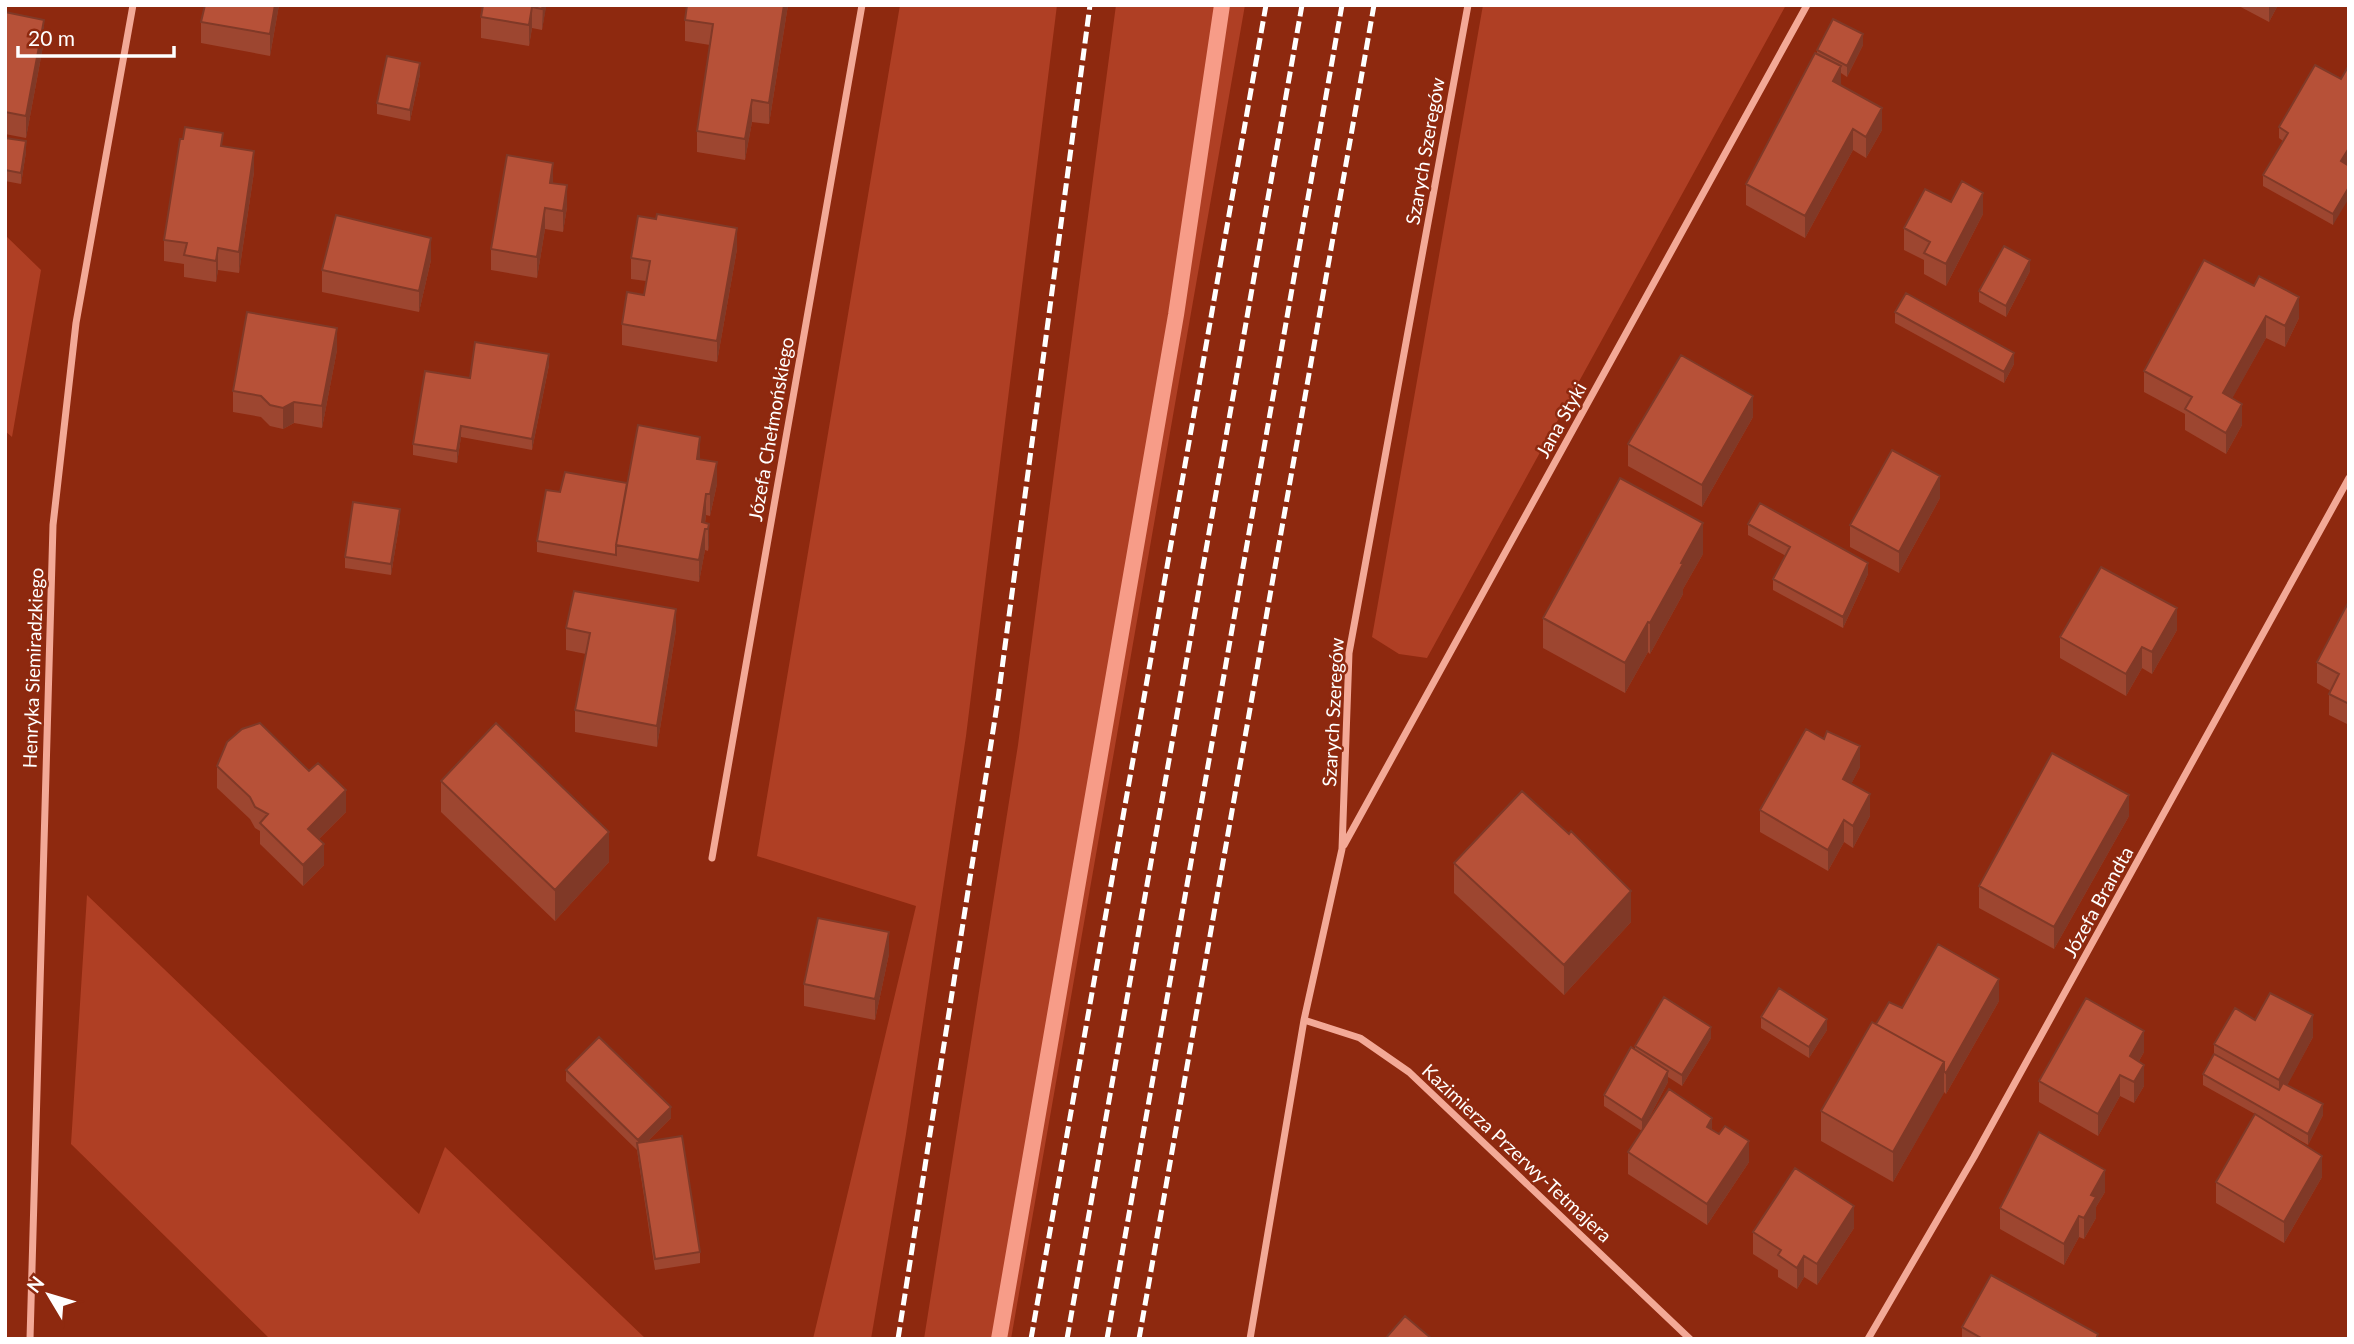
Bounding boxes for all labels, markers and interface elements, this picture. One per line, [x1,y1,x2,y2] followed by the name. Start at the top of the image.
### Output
[18,14,173,58] scale bar
[28,25,75,50] text: 20 m
[1400,75,1449,226] street label: Szarych Szeregów
[743,335,798,523] street label: Józefa Chełmońskiego
[1530,378,1591,461] street label: Jana Styki
[18,567,47,769] street label: Henryka Siemiradzkiego
[1317,637,1348,787] street label: Szarych Szeregów
[2058,842,2138,961] street label: Józefa Brandta
[1418,1059,1617,1247] street label: Kazimierza Przerwy-Tetmajera
[14,1260,84,1330] north arrow
[22,1271,49,1297] text: N

